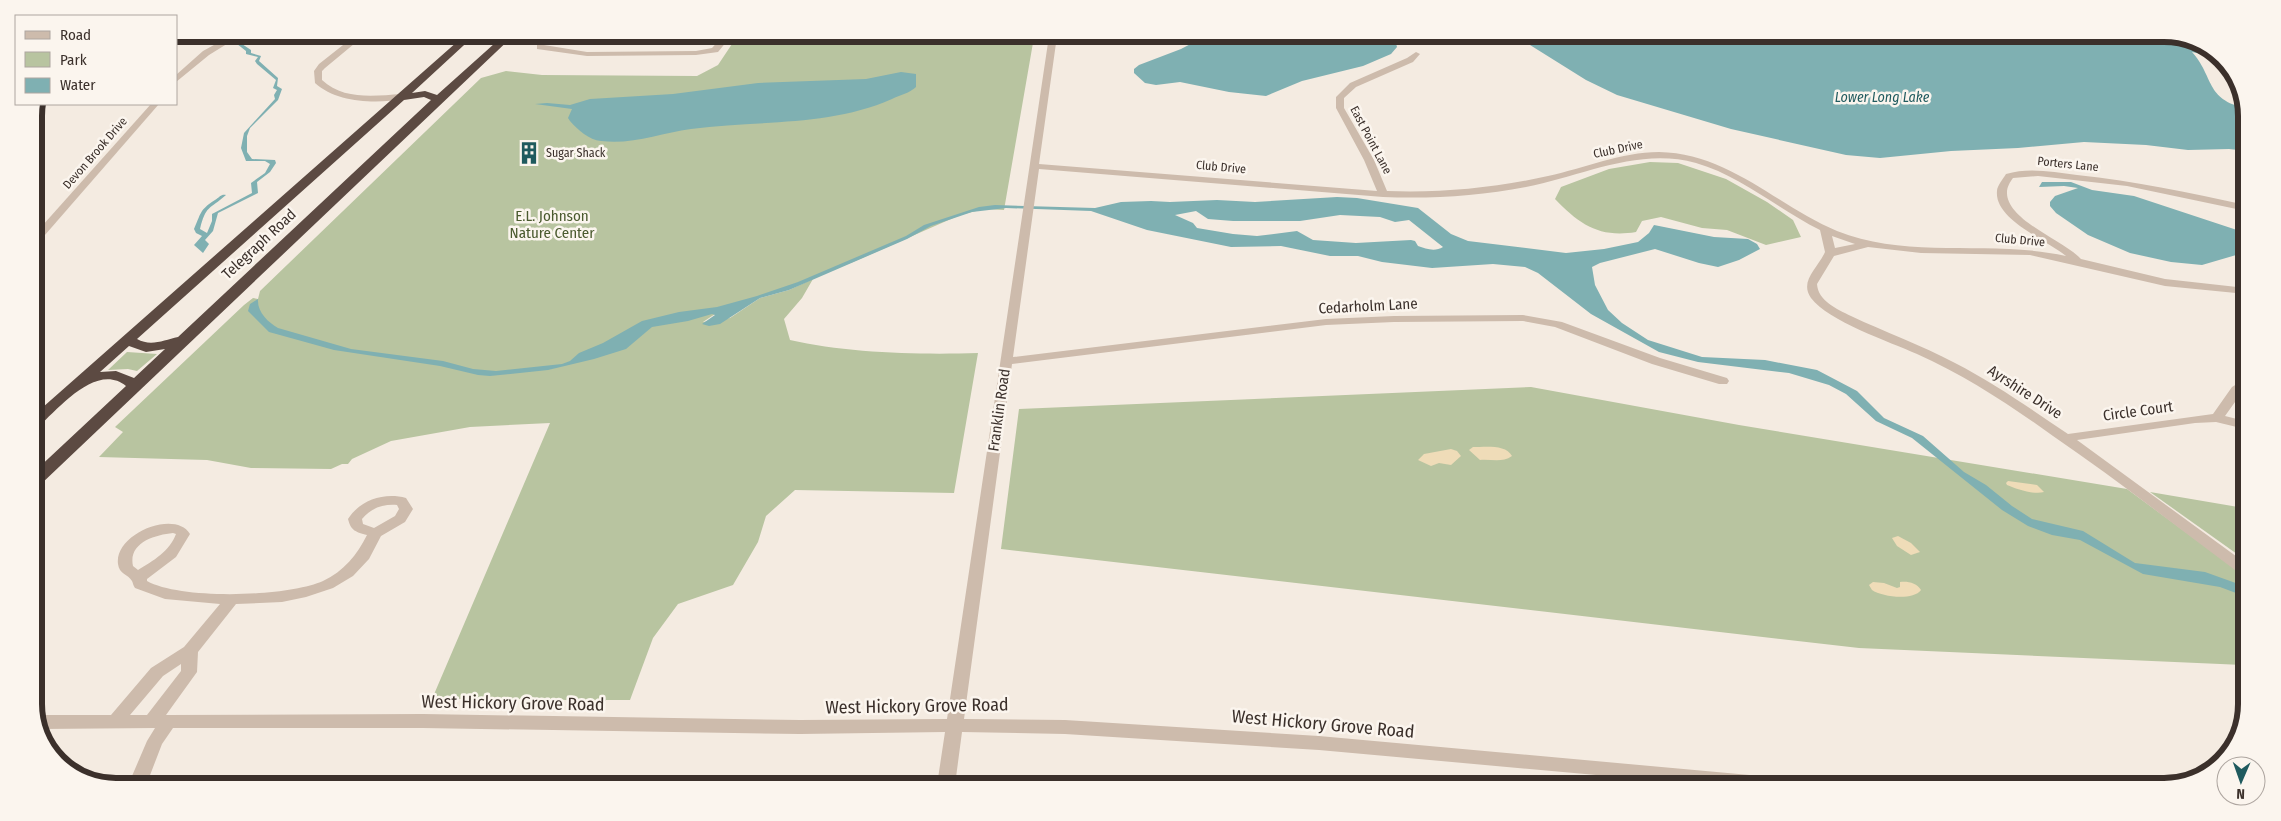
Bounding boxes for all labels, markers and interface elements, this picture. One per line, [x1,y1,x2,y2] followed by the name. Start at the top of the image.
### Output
[15,15,178,105] legend
[60,26,91,44] text: Road
[60,51,87,69] text: Park
[60,76,96,94] text: Water
[1835,89,1930,106] water label: Lower Long Lake
[1347,104,1395,176] street label: East Point Lane
[60,114,130,192] street label: Devon Brook Drive
[1592,137,1644,161] street label: Club Drive
[516,140,542,166] building icon: Sugar Shack
[546,146,606,160] place label: Sugar Shack
[2037,154,2099,174] street label: Porters Lane
[1195,158,1247,176] street label: Club Drive
[218,205,300,283] street label: Telegraph Road
[510,207,595,242] park label: E.L. Johnson Nature Center
[1994,231,2046,249] street label: Club Drive
[1318,294,1418,318] street label: Cedarholm Lane
[1984,361,2066,423] street label: Ayrshire Drive
[984,367,1014,453] street label: Franklin Road
[2102,397,2174,425] street label: Circle Court
[421,690,605,716] street label: West Hickory Grove Road
[825,693,1009,719] street label: West Hickory Grove Road
[1231,705,1415,743] street label: West Hickory Grove Road
[2216,756,2266,806] north arrow
[2236,785,2245,802] text: N

